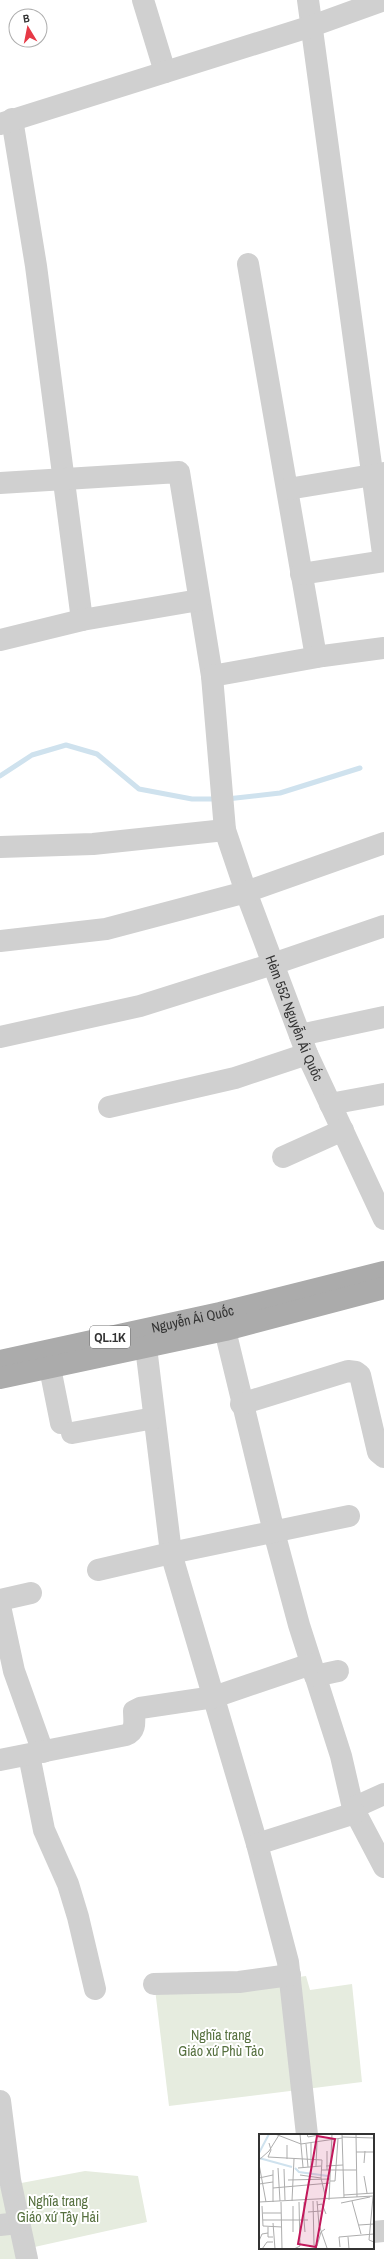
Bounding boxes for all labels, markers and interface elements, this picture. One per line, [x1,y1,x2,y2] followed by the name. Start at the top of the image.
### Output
[8,8,48,48] north arrow
[22,11,31,26] text: B
[262,953,327,1084] street label: Hẻm 552 Nguyễn Ái Quốc
[150,1301,236,1337] street label: Nguyễn Ái Quốc
[90,1326,130,1348] road number: QL.1K
[178,2026,264,2060] park label: Nghĩa trang Giáo xứ Phù Tảo
[259,2134,374,2249] inset map
[17,2192,99,2226] park label: Nghĩa trang Giáo xứ Tây Hải

